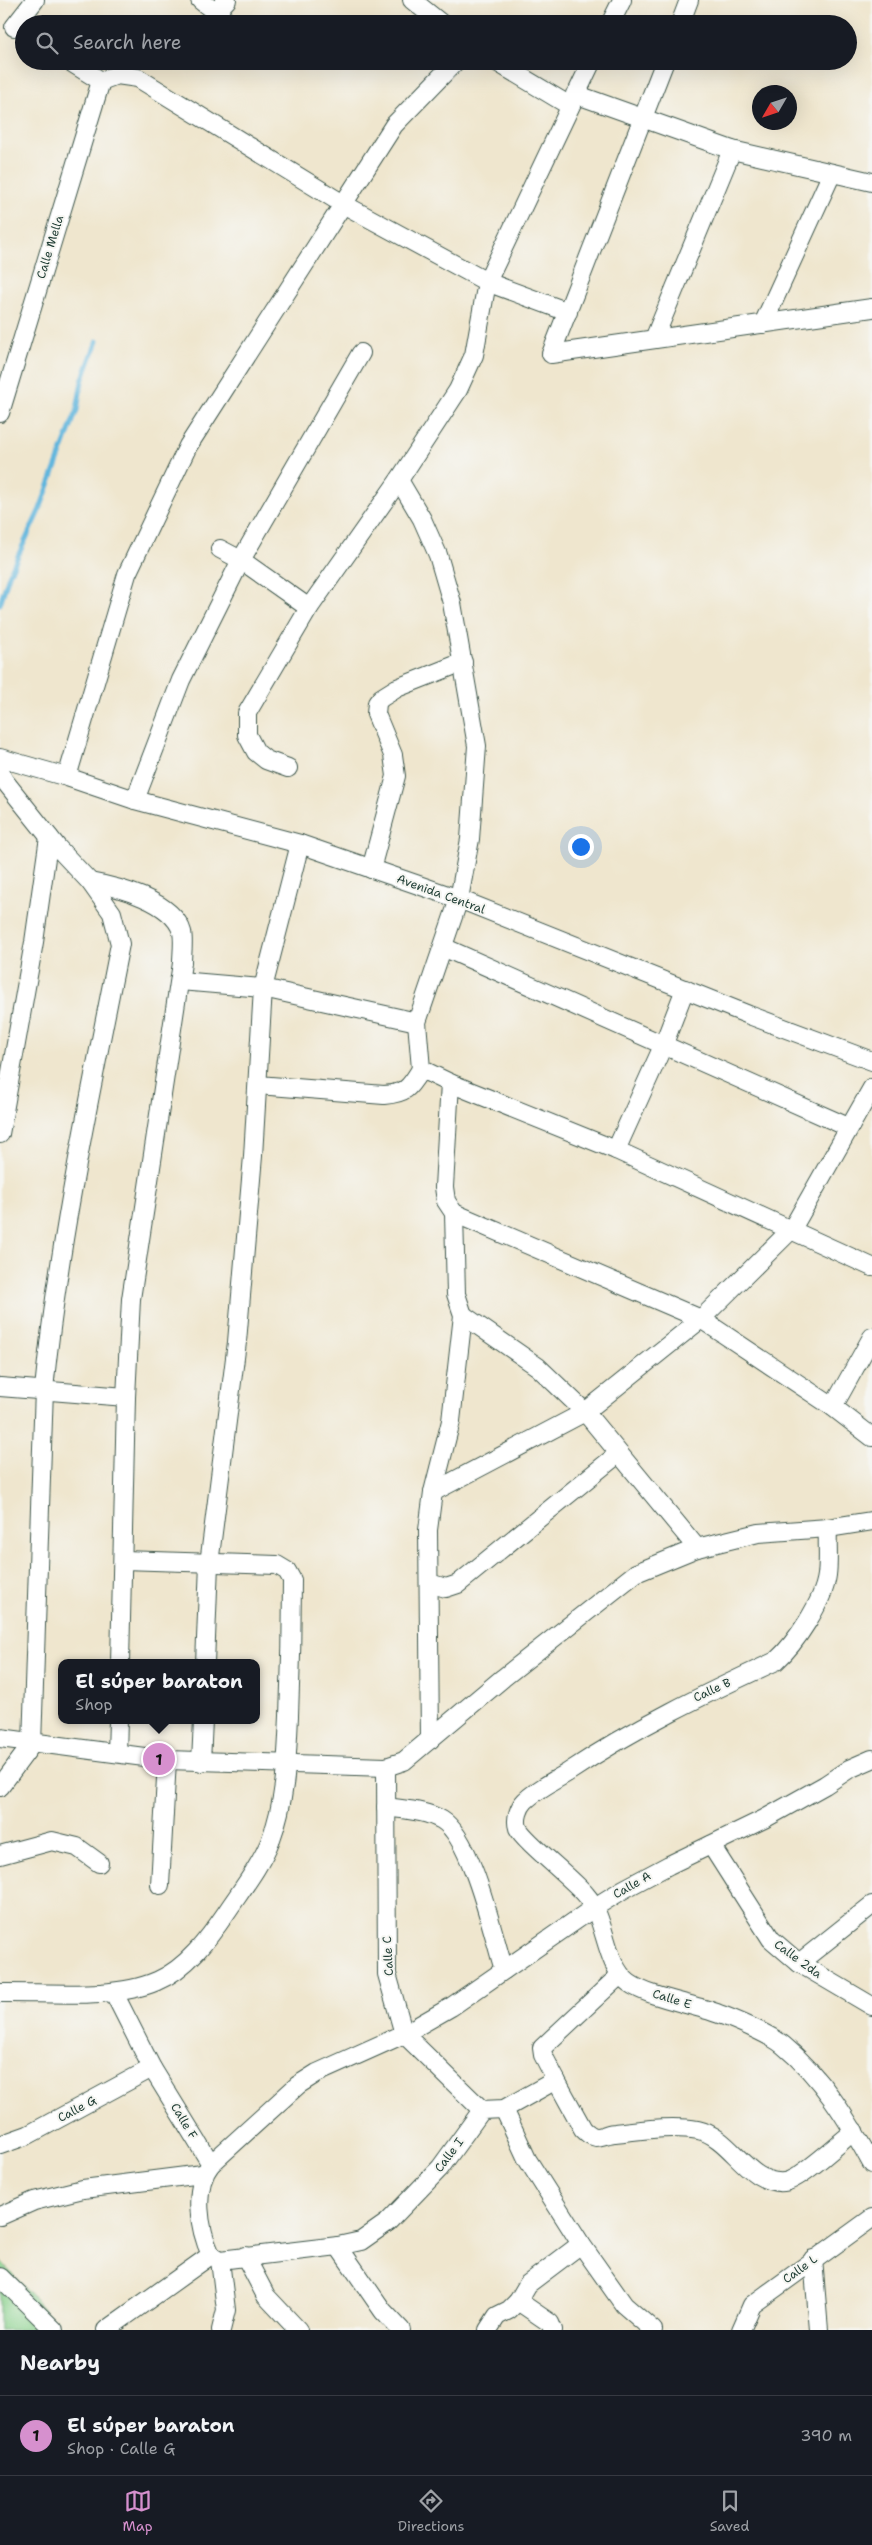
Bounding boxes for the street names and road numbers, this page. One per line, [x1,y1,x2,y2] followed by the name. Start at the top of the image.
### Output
[33,213,67,281] street label: Calle Mella
[395,871,488,918] street label: Avenida Central
[691,1674,733,1706] street label: Calle B
[610,1868,654,1902] street label: Calle A
[379,1936,397,1976] street label: Calle C
[771,1936,826,1982] street label: Calle 2da
[650,1985,694,2013] street label: Calle E
[55,2092,99,2126] street label: Calle G
[167,2100,201,2142] street label: Calle F
[431,2134,467,2175] street label: Calle I
[779,2251,821,2287] street label: Calle L

